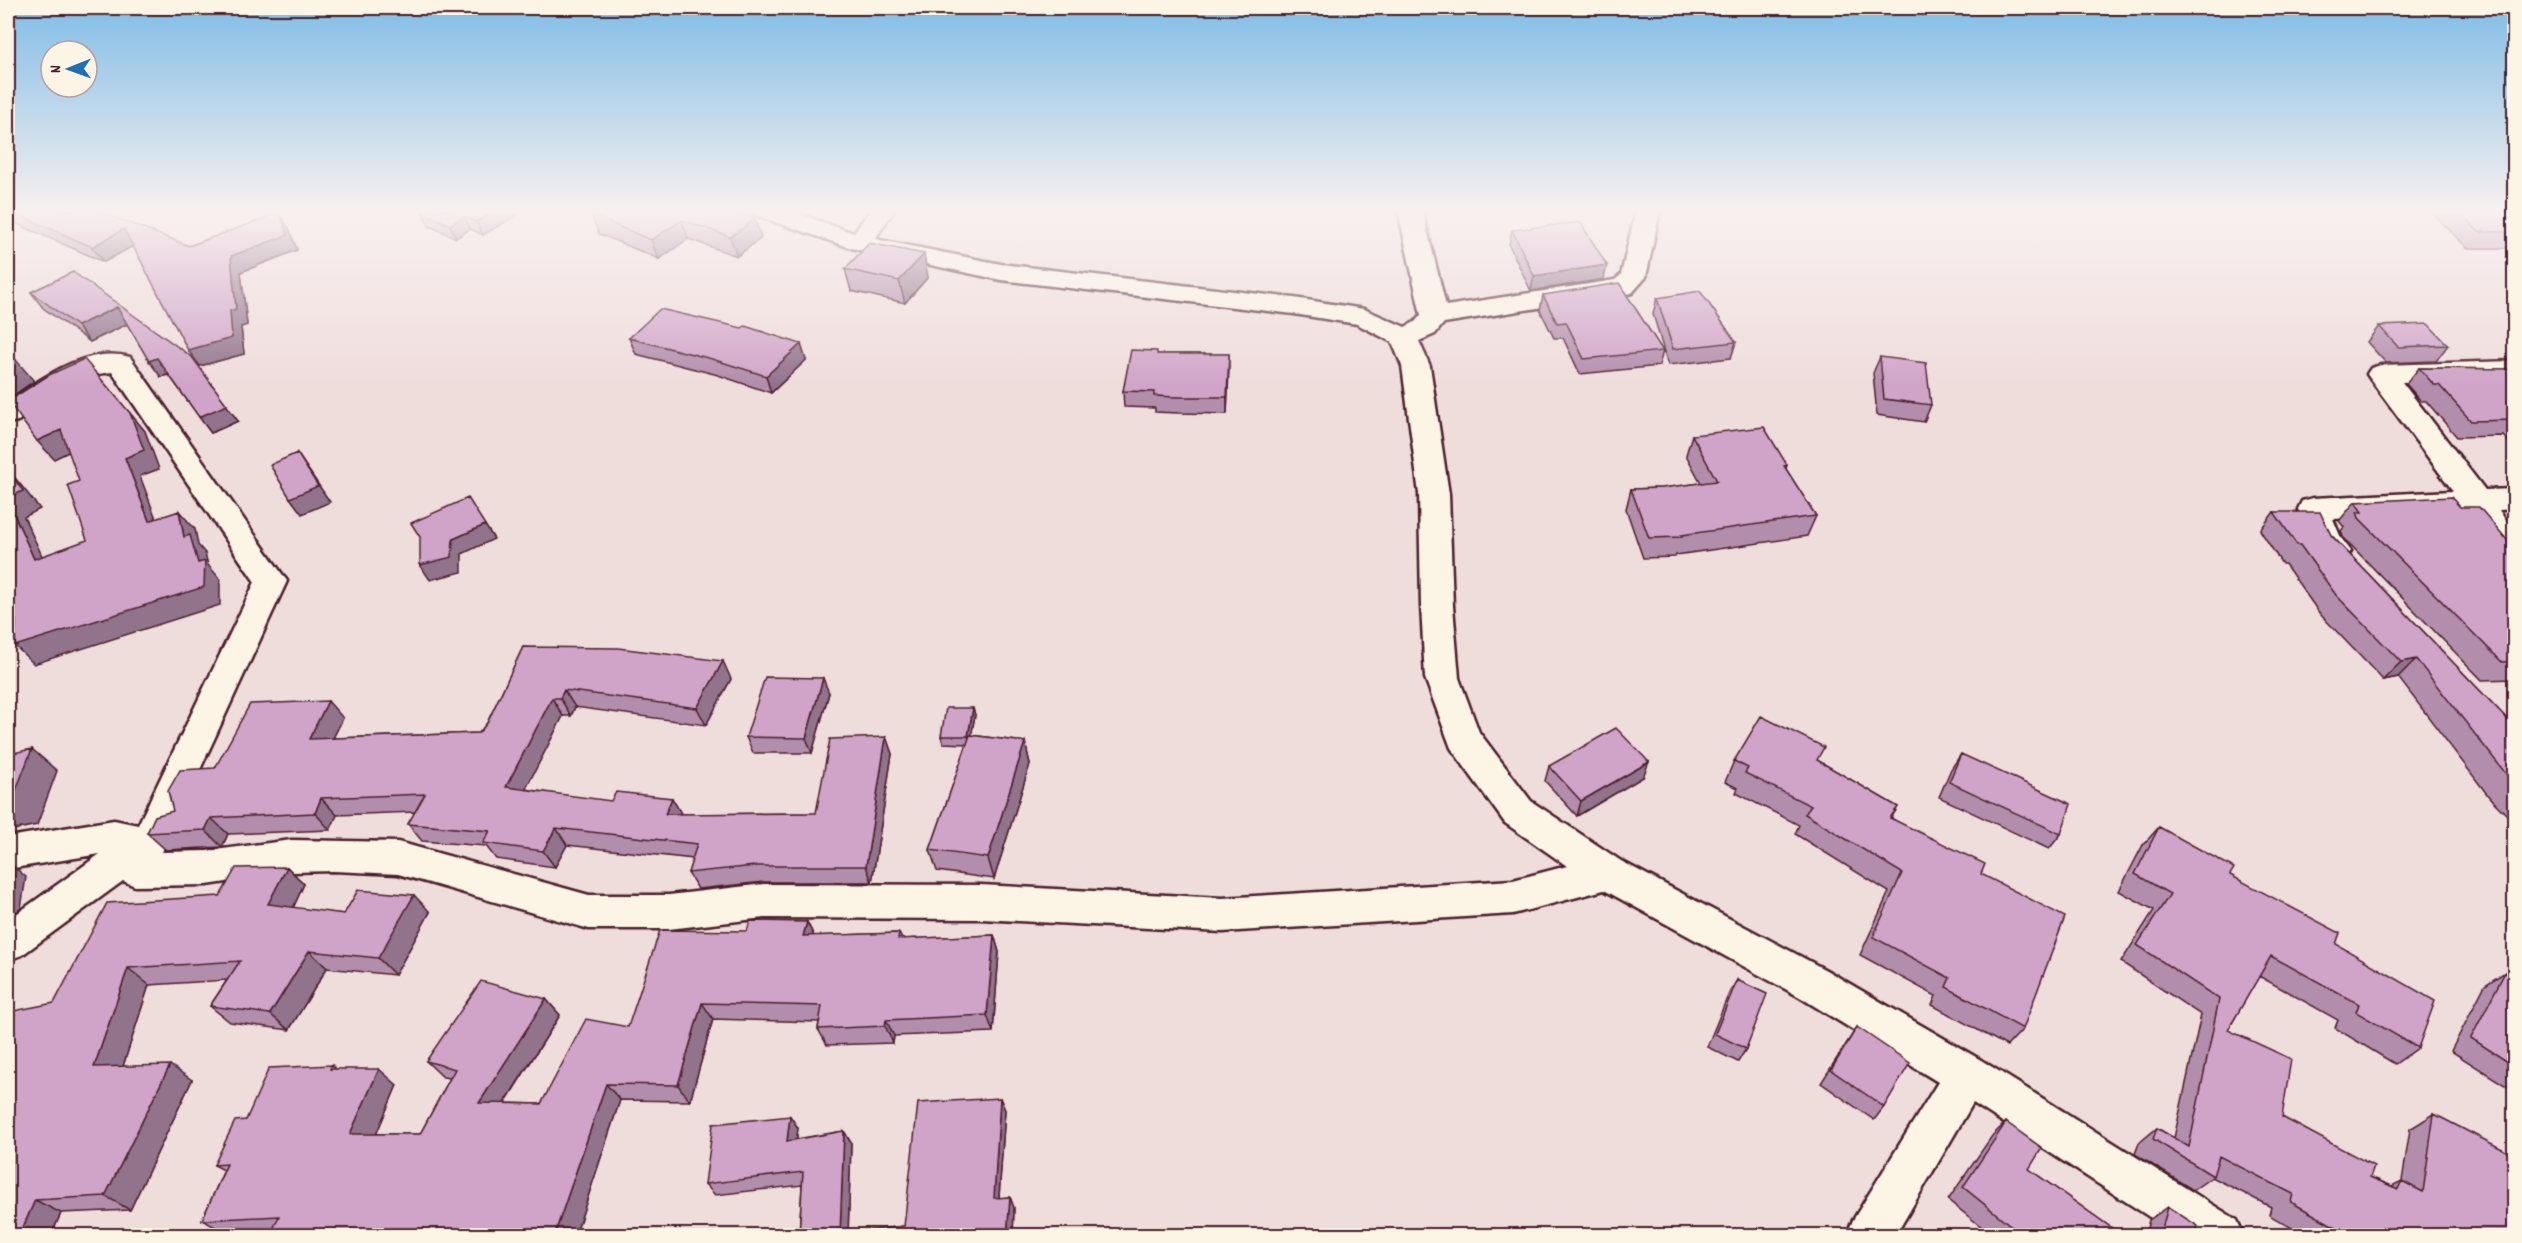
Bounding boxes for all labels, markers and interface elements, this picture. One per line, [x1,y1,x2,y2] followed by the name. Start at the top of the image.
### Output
[39,39,99,99] north arrow
[45,65,68,73] text: N

